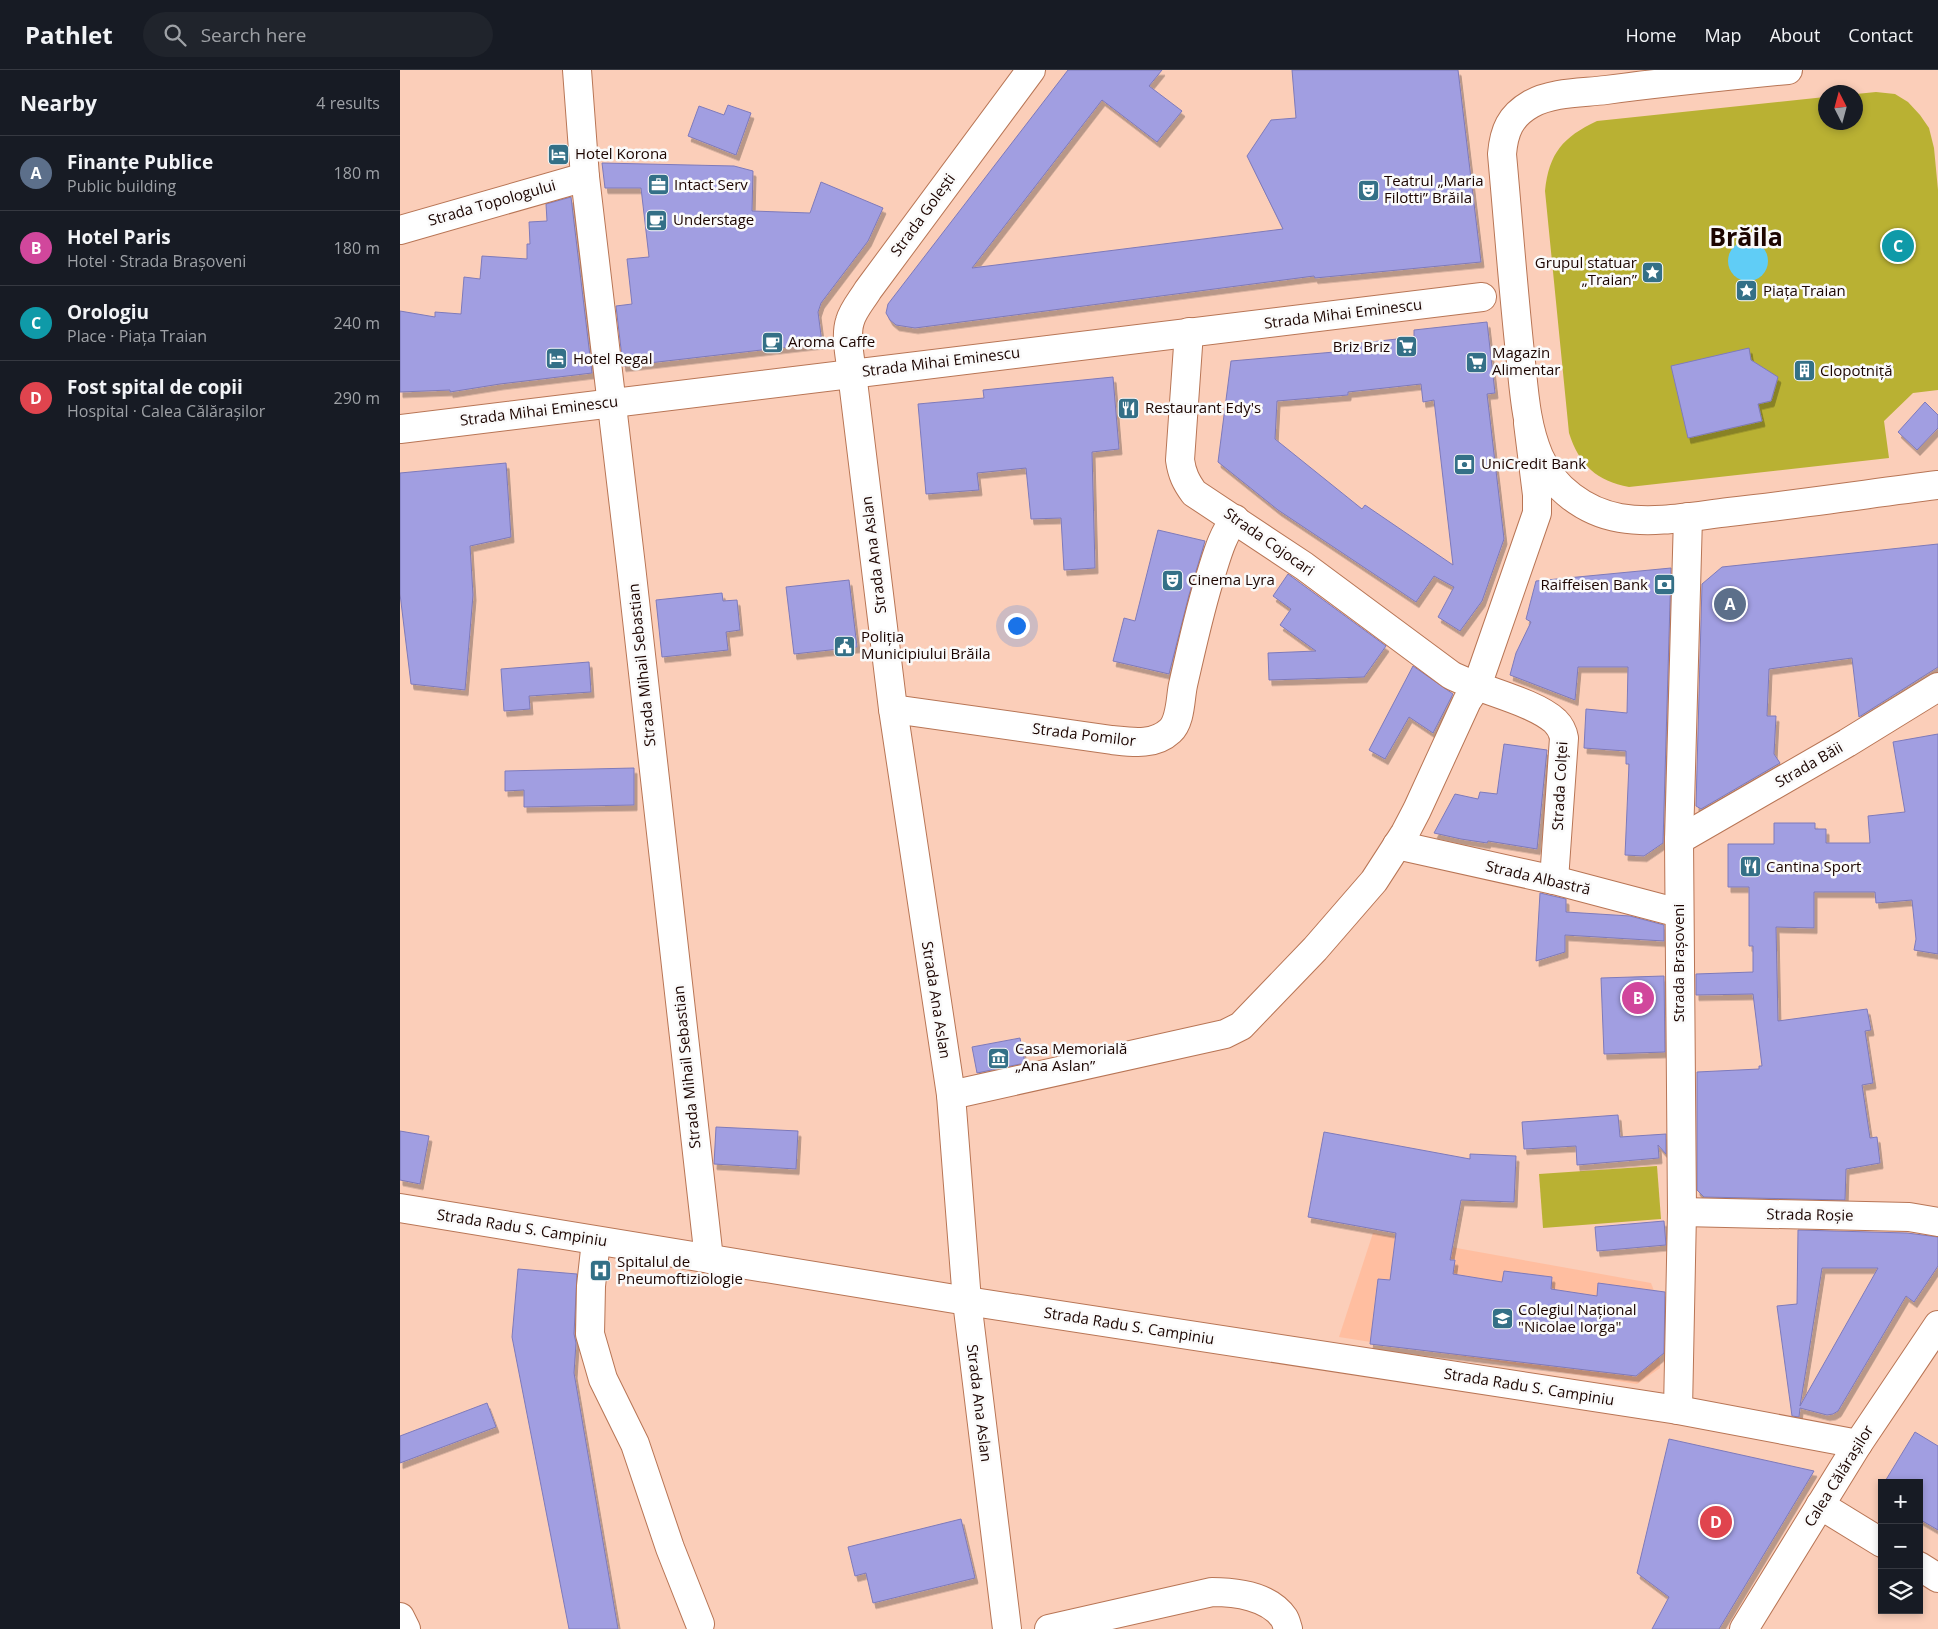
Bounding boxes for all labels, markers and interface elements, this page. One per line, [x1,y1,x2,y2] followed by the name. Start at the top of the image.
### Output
[143,12,493,57] search box
[25,18,113,51] text: Pathlet
[161,21,189,49] icon: search
[201,22,307,48] text: Search here
[1626,23,1676,47] text: Home
[1704,23,1742,47] text: Map
[1770,23,1820,47] text: About
[1848,23,1913,47] text: Contact
[1818,85,1863,130] north arrow
[20,89,97,117] text: Nearby
[316,92,380,114] text: 4 results
[547,142,571,166] hotel icon: Hotel Korona
[575,143,667,163] place label: Hotel Korona
[67,149,213,175] text: Finanțe Publice
[30,162,42,184] text: A
[334,162,380,184] text: 180 m
[885,169,959,260] street label: Strada Golești
[1384,170,1484,207] place label: Teatrul „Maria Filotti” Brăila
[646,173,670,197] office icon: Intact Serv
[426,174,558,230] street label: Strada Topologului
[674,174,748,194] place label: Intact Serv
[67,175,176,197] text: Public building
[1356,178,1380,202] theatre icon: Teatrul „Maria Filotti” Brăila
[645,208,669,232] cafe icon: Understage
[673,209,754,229] place label: Understage
[1709,219,1783,253] district label: Brăila
[67,224,171,250] text: Hotel Paris
[1882,227,1914,265] pin: C
[31,237,41,259] text: B
[334,237,380,259] text: 180 m
[67,250,246,272] text: Hotel · Strada Brașoveni
[1535,252,1638,289] place label: Grupul statuar „Traian”
[1641,260,1665,284] place icon: Grupul statuar „Traian”
[1735,279,1759,303] place icon: Piața Traian
[1763,280,1846,300] place label: Piața Traian
[1263,293,1423,333] street label: Strada Mihai Eminescu
[67,299,149,325] text: Orologiu
[31,312,41,334] text: C
[334,312,380,334] text: 240 m
[67,325,207,347] text: Place · Piața Traian
[760,330,784,354] cafe icon: Aroma Caffe
[788,331,875,351] place label: Aroma Caffe
[1394,335,1418,359] supermarket icon: Briz Briz
[1333,336,1390,356] place label: Briz Briz
[861,341,1021,381] street label: Strada Mihai Eminescu
[1492,342,1560,379] place label: Magazin Alimentar
[545,347,569,371] hotel icon: Hotel Regal
[573,348,652,368] place label: Hotel Regal
[1464,350,1488,374] supermarket icon: Magazin Alimentar
[1792,359,1816,383] building icon: Clopotniță
[1820,360,1892,380] place label: Clopotniță
[67,374,243,400] text: Fost spital de copii
[30,387,42,409] text: D
[334,387,380,409] text: 290 m
[459,390,619,430] street label: Strada Mihai Eminescu
[1117,396,1141,420] restaurant icon: Restaurant Edy's
[1145,397,1261,417] place label: Restaurant Edy's
[67,400,265,422] text: Hospital · Calea Călărașilor
[1453,452,1477,476] bank icon: UniCredit Bank
[1481,453,1586,473] place label: UniCredit Bank
[856,495,890,615] street label: Strada Ana Aslan
[1220,503,1319,580] street label: Strada Cojocari
[1160,568,1184,592] theatre icon: Cinema Lyra
[1188,569,1275,589] place label: Cinema Lyra
[1652,573,1676,597] bank icon: Raiffeisen Bank
[1541,574,1648,594] place label: Raiffeisen Bank
[623,583,660,748] street label: Strada Mihail Sebastian
[1714,585,1746,623] pin: A
[1004,613,1030,639] your location
[861,626,991,663] place label: Poliția Municipiului Brăila
[833,634,857,658] public building icon: Poliția Municipiului Brăila
[1031,718,1137,750] street label: Strada Pomilor
[1771,737,1846,792] street label: Strada Băii
[1547,741,1571,831] street label: Strada Colței
[1484,855,1593,899] street label: Strada Albastră
[1738,855,1762,879] restaurant icon: Cantina Sport
[1766,856,1861,876] place label: Cantina Sport
[1668,904,1688,1022] street label: Strada Brașoveni
[918,940,956,1060] street label: Strada Ana Aslan
[1622,979,1654,1017] pin: B
[668,985,705,1150] street label: Strada Mihail Sebastian
[1015,1038,1127,1075] place label: Casa Memorială „Ana Aslan”
[987,1046,1011,1070] museum icon: Casa Memorială „Ana Aslan”
[1766,1203,1854,1225] street label: Strada Roșie
[436,1204,609,1250] street label: Strada Radu S. Campiniu
[617,1251,743,1288] place label: Spitalul de Pneumoftiziologie
[589,1259,613,1283] hospital icon: Spitalul de Pneumoftiziologie
[1518,1299,1637,1336] place label: Colegiul Național "Nicolae Iorga"
[1043,1302,1216,1348] street label: Strada Radu S. Campiniu
[1490,1307,1514,1331] school or university icon: Colegiul Național "Nicolae Iorga"
[963,1343,997,1463] street label: Strada Ana Aslan
[1443,1363,1616,1409] street label: Strada Radu S. Campiniu
[1799,1421,1877,1530] street label: Calea Călărașilor
[1878,1479,1923,1614] map controls
[1878,1479,1923,1524] button: +
[1700,1503,1732,1541] pin: D
[1878,1524,1923,1569] button: −
[1878,1569,1923,1614] button: layers

